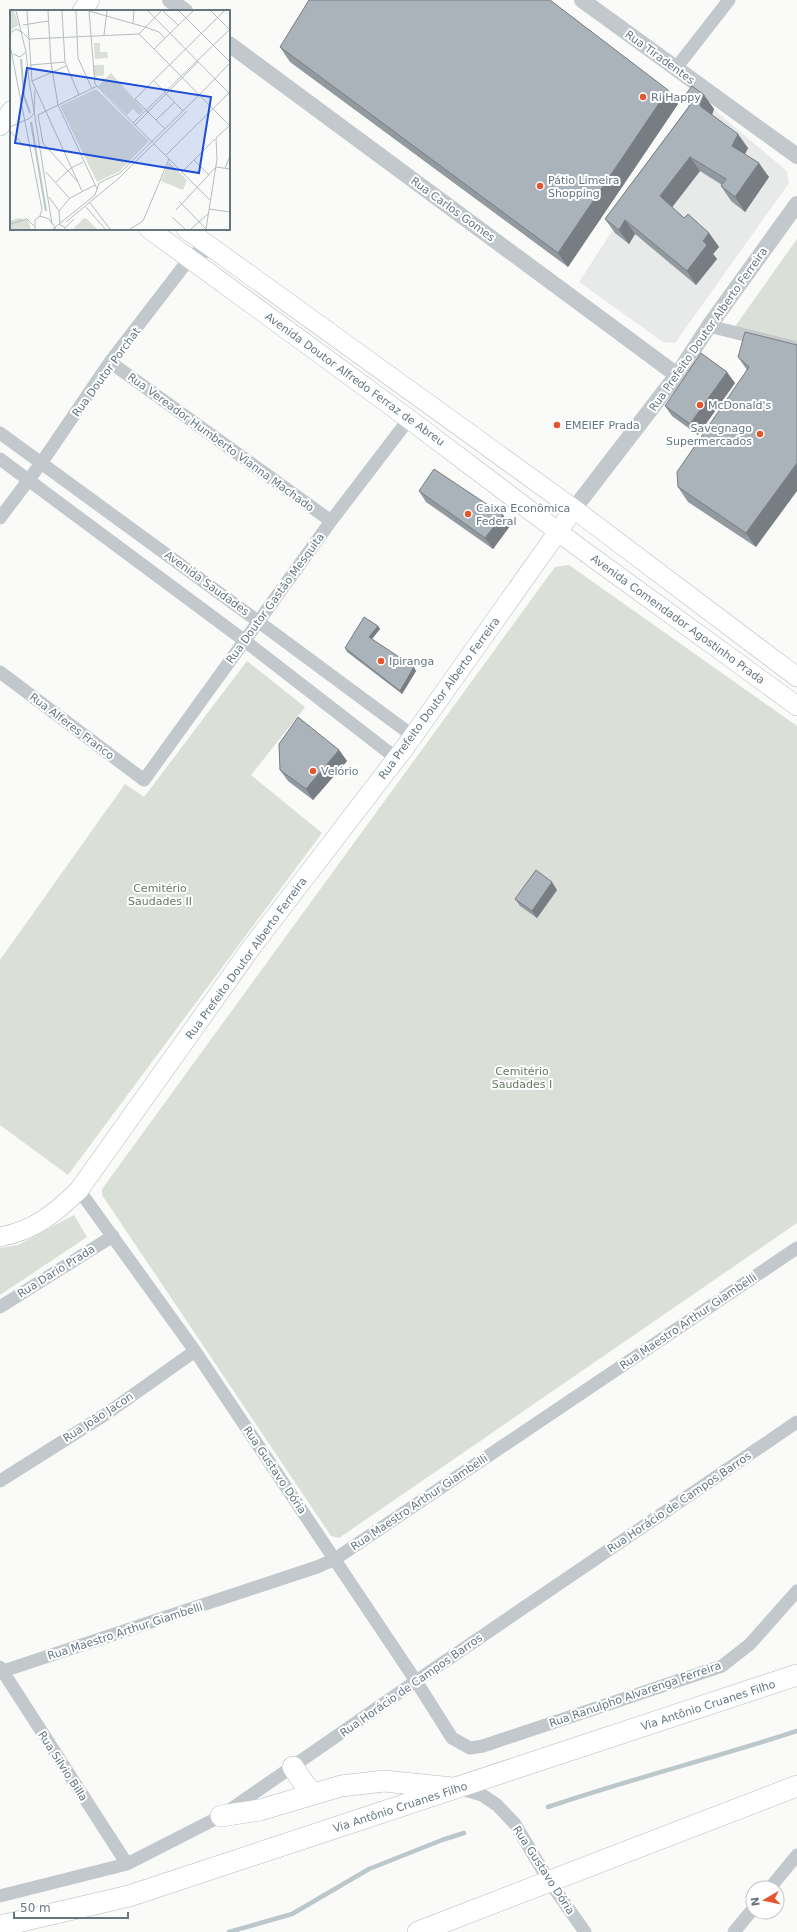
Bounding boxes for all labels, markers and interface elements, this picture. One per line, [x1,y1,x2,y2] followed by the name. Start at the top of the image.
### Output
[10,10,230,230] inset map
[622,28,697,87] street label: Rua Tiradentes
[651,91,701,104] place label: Ri Happy
[638,92,648,102] marker: Ri Happy
[548,174,619,200] place label: Pátio Limeira Shopping
[408,175,498,244] street label: Rua Carlos Gomes
[535,181,545,191] marker: Pátio Limeira Shopping
[647,245,770,414] street label: Rua Prefeito Doutor Alberto Ferreira
[263,310,447,449] street label: Avenida Doutor Alfredo Ferraz de Abreu
[70,325,143,419] street label: Rua Doutor Porchat
[125,370,317,515] street label: Rua Vereador Humberto Vianna Machado
[708,399,772,412] place label: McDonald's
[695,400,705,410] marker: McDonald's
[565,419,640,432] place label: EMEIEF Prada
[552,420,562,430] marker: EMEIEF Prada
[666,422,752,448] place label: Savegnago Supermercados
[755,429,765,439] marker: Savegnago Supermercados
[476,502,570,528] place label: Caixa Econômica Federal
[463,509,473,519] marker: Caixa Econômica Federal
[224,531,327,666] street label: Rua Doutor Gastão Mesquita
[162,548,252,619] street label: Avenida Saudades
[588,552,767,687] street label: Avenida Comendador Agostinho Prada
[376,615,503,782] street label: Rua Prefeito Doutor Alberto Ferreira
[389,655,434,668] place label: Ipiranga
[376,656,386,666] marker: Ipiranga
[27,690,117,763] street label: Rua Alferes Franco
[321,765,359,778] place label: Velório
[308,766,318,776] marker: Velório
[183,875,310,1042] street label: Rua Prefeito Doutor Alberto Ferreira
[128,882,192,908] park label: Cemitério Saudades II
[492,1065,552,1091] park label: Cemitério Saudades I
[15,1242,97,1300] street label: Rua Dario Prada
[617,1271,759,1372] street label: Rua Maestro Arthur Giambelli
[61,1390,136,1445] street label: Rua João Jacon
[240,1424,309,1517] street label: Rua Gustavo Dória
[605,1449,754,1556] street label: Rua Horácio de Campos Barros
[348,1452,490,1553] street label: Rua Maestro Arthur Giambelli
[46,1600,204,1663] street label: Rua Maestro Arthur Giambelli
[338,1631,485,1740] street label: Rua Horácio de Campos Barros
[547,1659,723,1730] street label: Rua Ranulpho Alvarenga Ferreira
[639,1677,777,1733] street label: Via Antônio Cruanes Filho
[35,1729,90,1804] street label: Rua Silvio Billa
[331,1779,469,1835] street label: Via Antônio Cruanes Filho
[510,1824,577,1917] street label: Rua Gustavo Dória
[745,1880,785,1920] north arrow
[14,1894,128,1920] scale bar
[748,1896,763,1907] text: N
[20,1901,51,1915] text: 50 m

